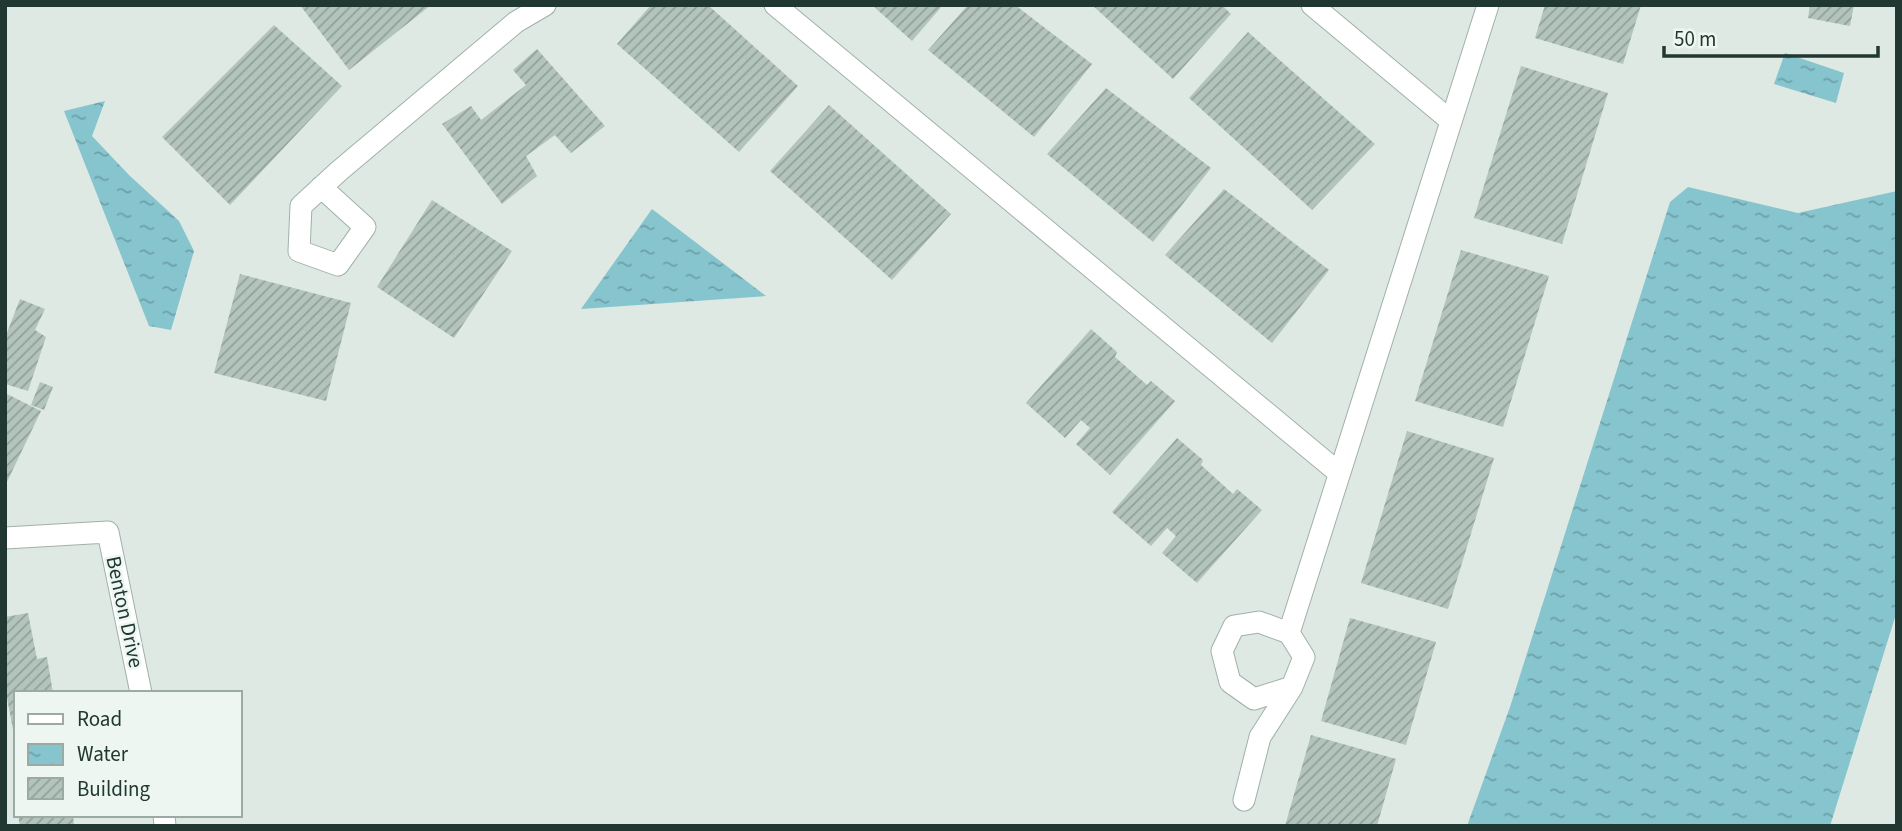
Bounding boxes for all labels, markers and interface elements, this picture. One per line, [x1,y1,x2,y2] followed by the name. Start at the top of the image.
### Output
[1664,14,1878,58] scale bar
[1674,24,1716,54] text: 50 m
[99,553,151,671] street label: Benton Drive
[14,691,242,817] legend
[77,704,122,734] text: Road
[77,739,129,769] text: Water
[77,774,151,804] text: Building

